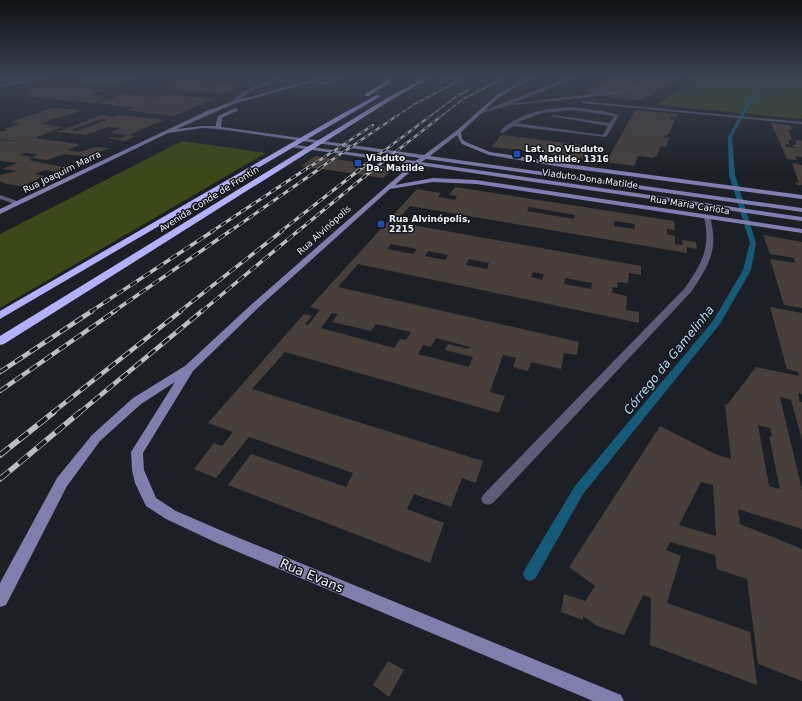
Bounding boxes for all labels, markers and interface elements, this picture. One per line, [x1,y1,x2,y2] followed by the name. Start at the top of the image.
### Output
[525,144,609,164] place label: Lat. Do Viaduto D. Matilde, 1316
[22,149,102,195] street label: Rua Joaquim Marra
[512,149,522,159] marker: Lat. Do Viaduto D. Matilde, 1316
[366,153,424,173] place label: Viaduto Da. Matilde
[353,158,363,168] marker: Viaduto Da. Matilde
[157,164,261,234] street label: Avenida Conde de Frontin
[541,167,639,191] street label: Viaduto Dona Matilde
[650,194,730,216] street label: Rua Maria Carlota
[295,203,353,257] street label: Rua Alvinópolis
[389,214,471,234] place label: Rua Alvinópolis, 2215
[376,219,386,229] marker: Rua Alvinópolis, 2215
[621,303,717,417] water label: Córrego da Gamelinha
[278,555,346,596] street label: Rua Evans

